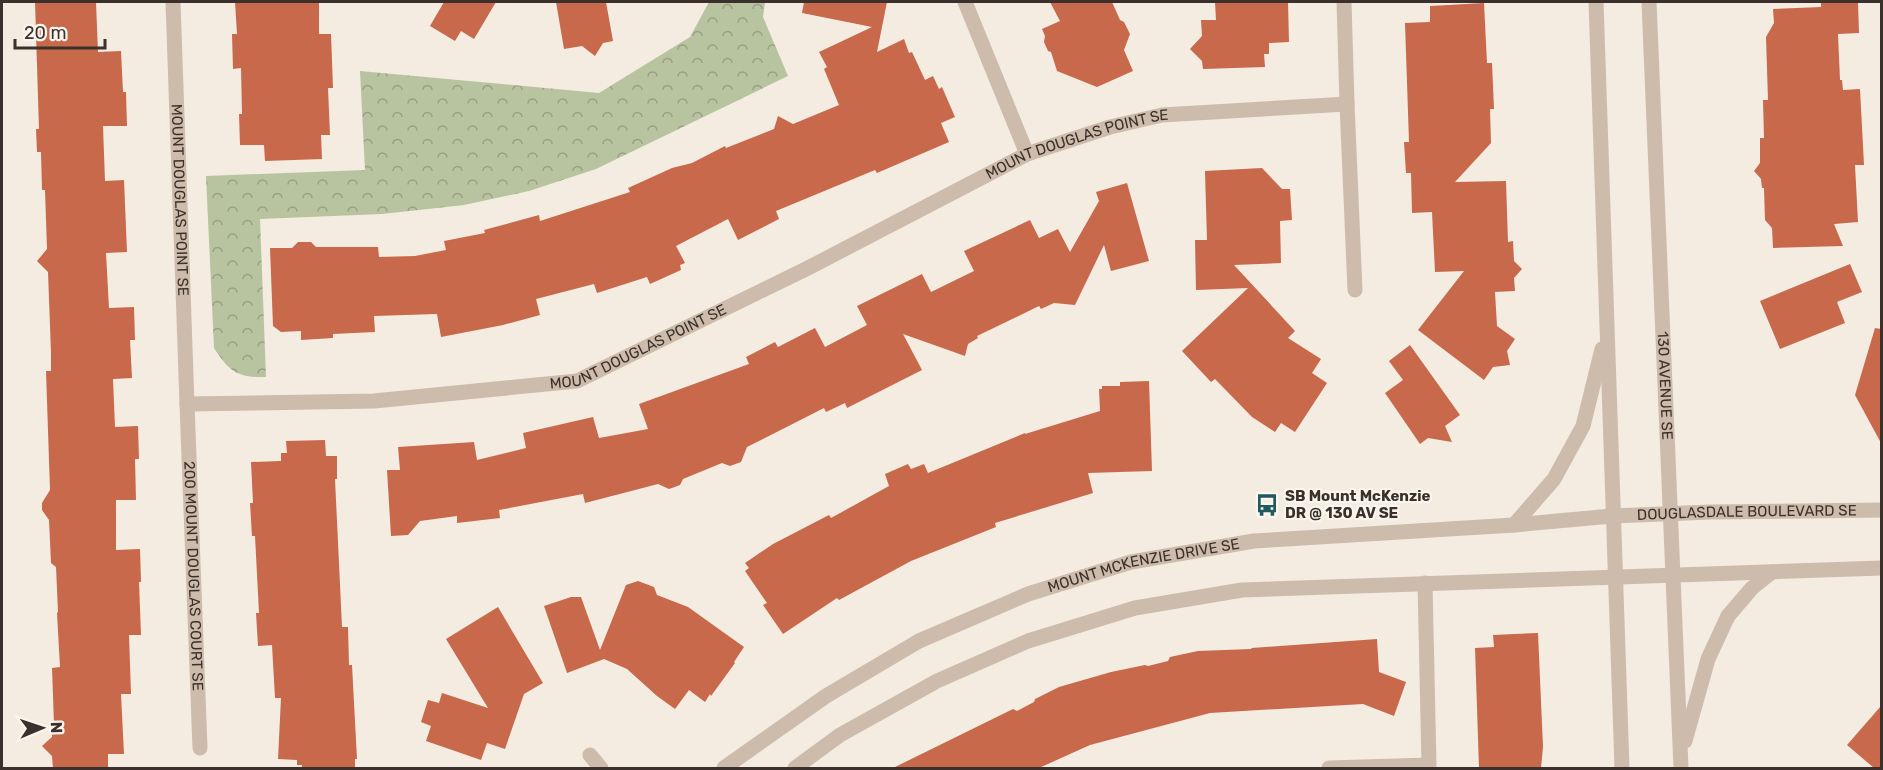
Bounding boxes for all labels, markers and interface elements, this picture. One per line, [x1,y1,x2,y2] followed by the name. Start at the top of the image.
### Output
[15,12,105,50] scale bar
[24,22,66,44] text: 20 m
[168,103,192,296] street label: MOUNT DOUGLAS POINT SE
[982,106,1169,183] street label: MOUNT DOUGLAS POINT SE
[549,300,729,393] street label: MOUNT DOUGLAS POINT SE
[1654,331,1676,440] street label: 130 AVENUE SE
[180,461,207,691] street label: 200 MOUNT DOUGLAS COURT SE
[1285,487,1431,522] place label: SB Mount McKenzie DR @ 130 AV SE
[1254,492,1280,518] bus stop icon: SB Mount McKenzie DR @ 130 AV SE
[1636,501,1857,524] street label: DOUGLASDALE BOULEVARD SE
[1045,535,1241,596] street label: MOUNT MCKENZIE DRIVE SE
[12,698,72,758] north arrow
[47,721,66,734] text: N

